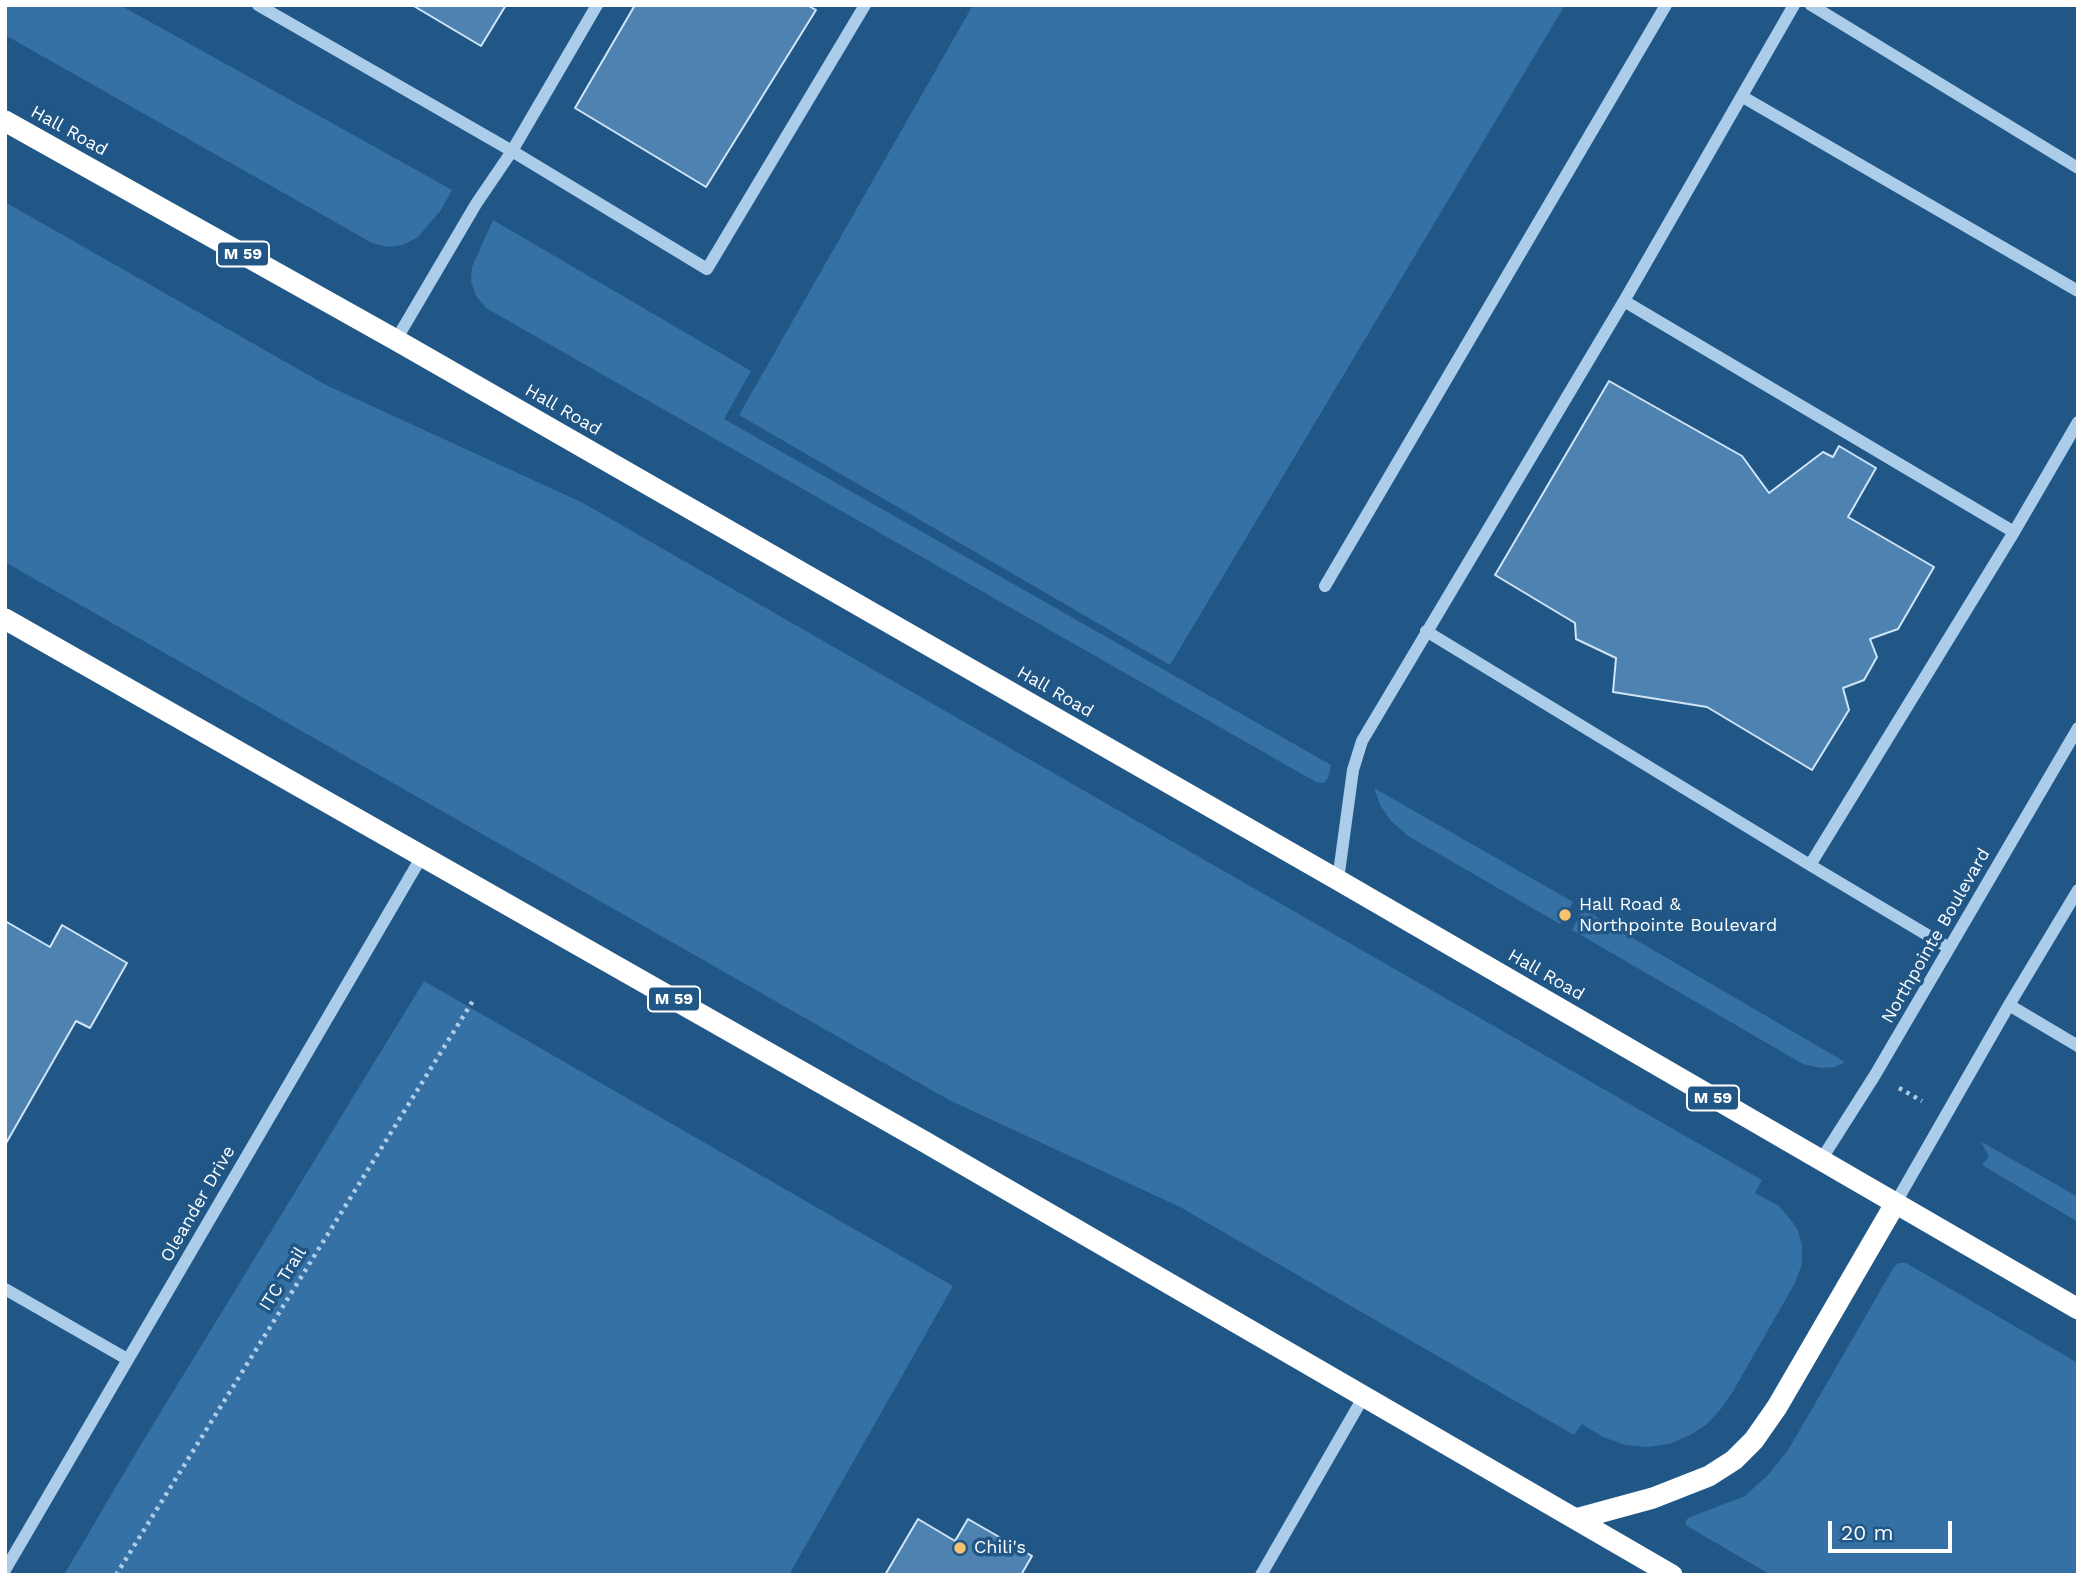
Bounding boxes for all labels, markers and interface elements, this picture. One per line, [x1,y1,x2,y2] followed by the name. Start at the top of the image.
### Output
[27,101,111,161] street label: Hall Road
[217,242,269,266] road number: M 59
[521,380,605,440] street label: Hall Road
[1013,662,1097,722] street label: Hall Road
[1877,845,1995,1027] street label: Northpointe Boulevard
[1579,894,1777,936] place label: Hall Road & Northpointe Boulevard
[1557,907,1573,923] marker: Hall Road & Northpointe Boulevard
[1504,945,1588,1005] street label: Hall Road
[648,987,700,1012] road number: M 59
[1687,1086,1739,1110] road number: M 59
[156,1142,240,1266] street label: Oleander Drive
[255,1243,311,1315] street label: ITC Trail
[1831,1506,1955,1550] scale bar
[1841,1520,1893,1545] text: 20 m
[974,1537,1026,1559] place label: Chili's
[952,1540,968,1556] marker: Chili's

